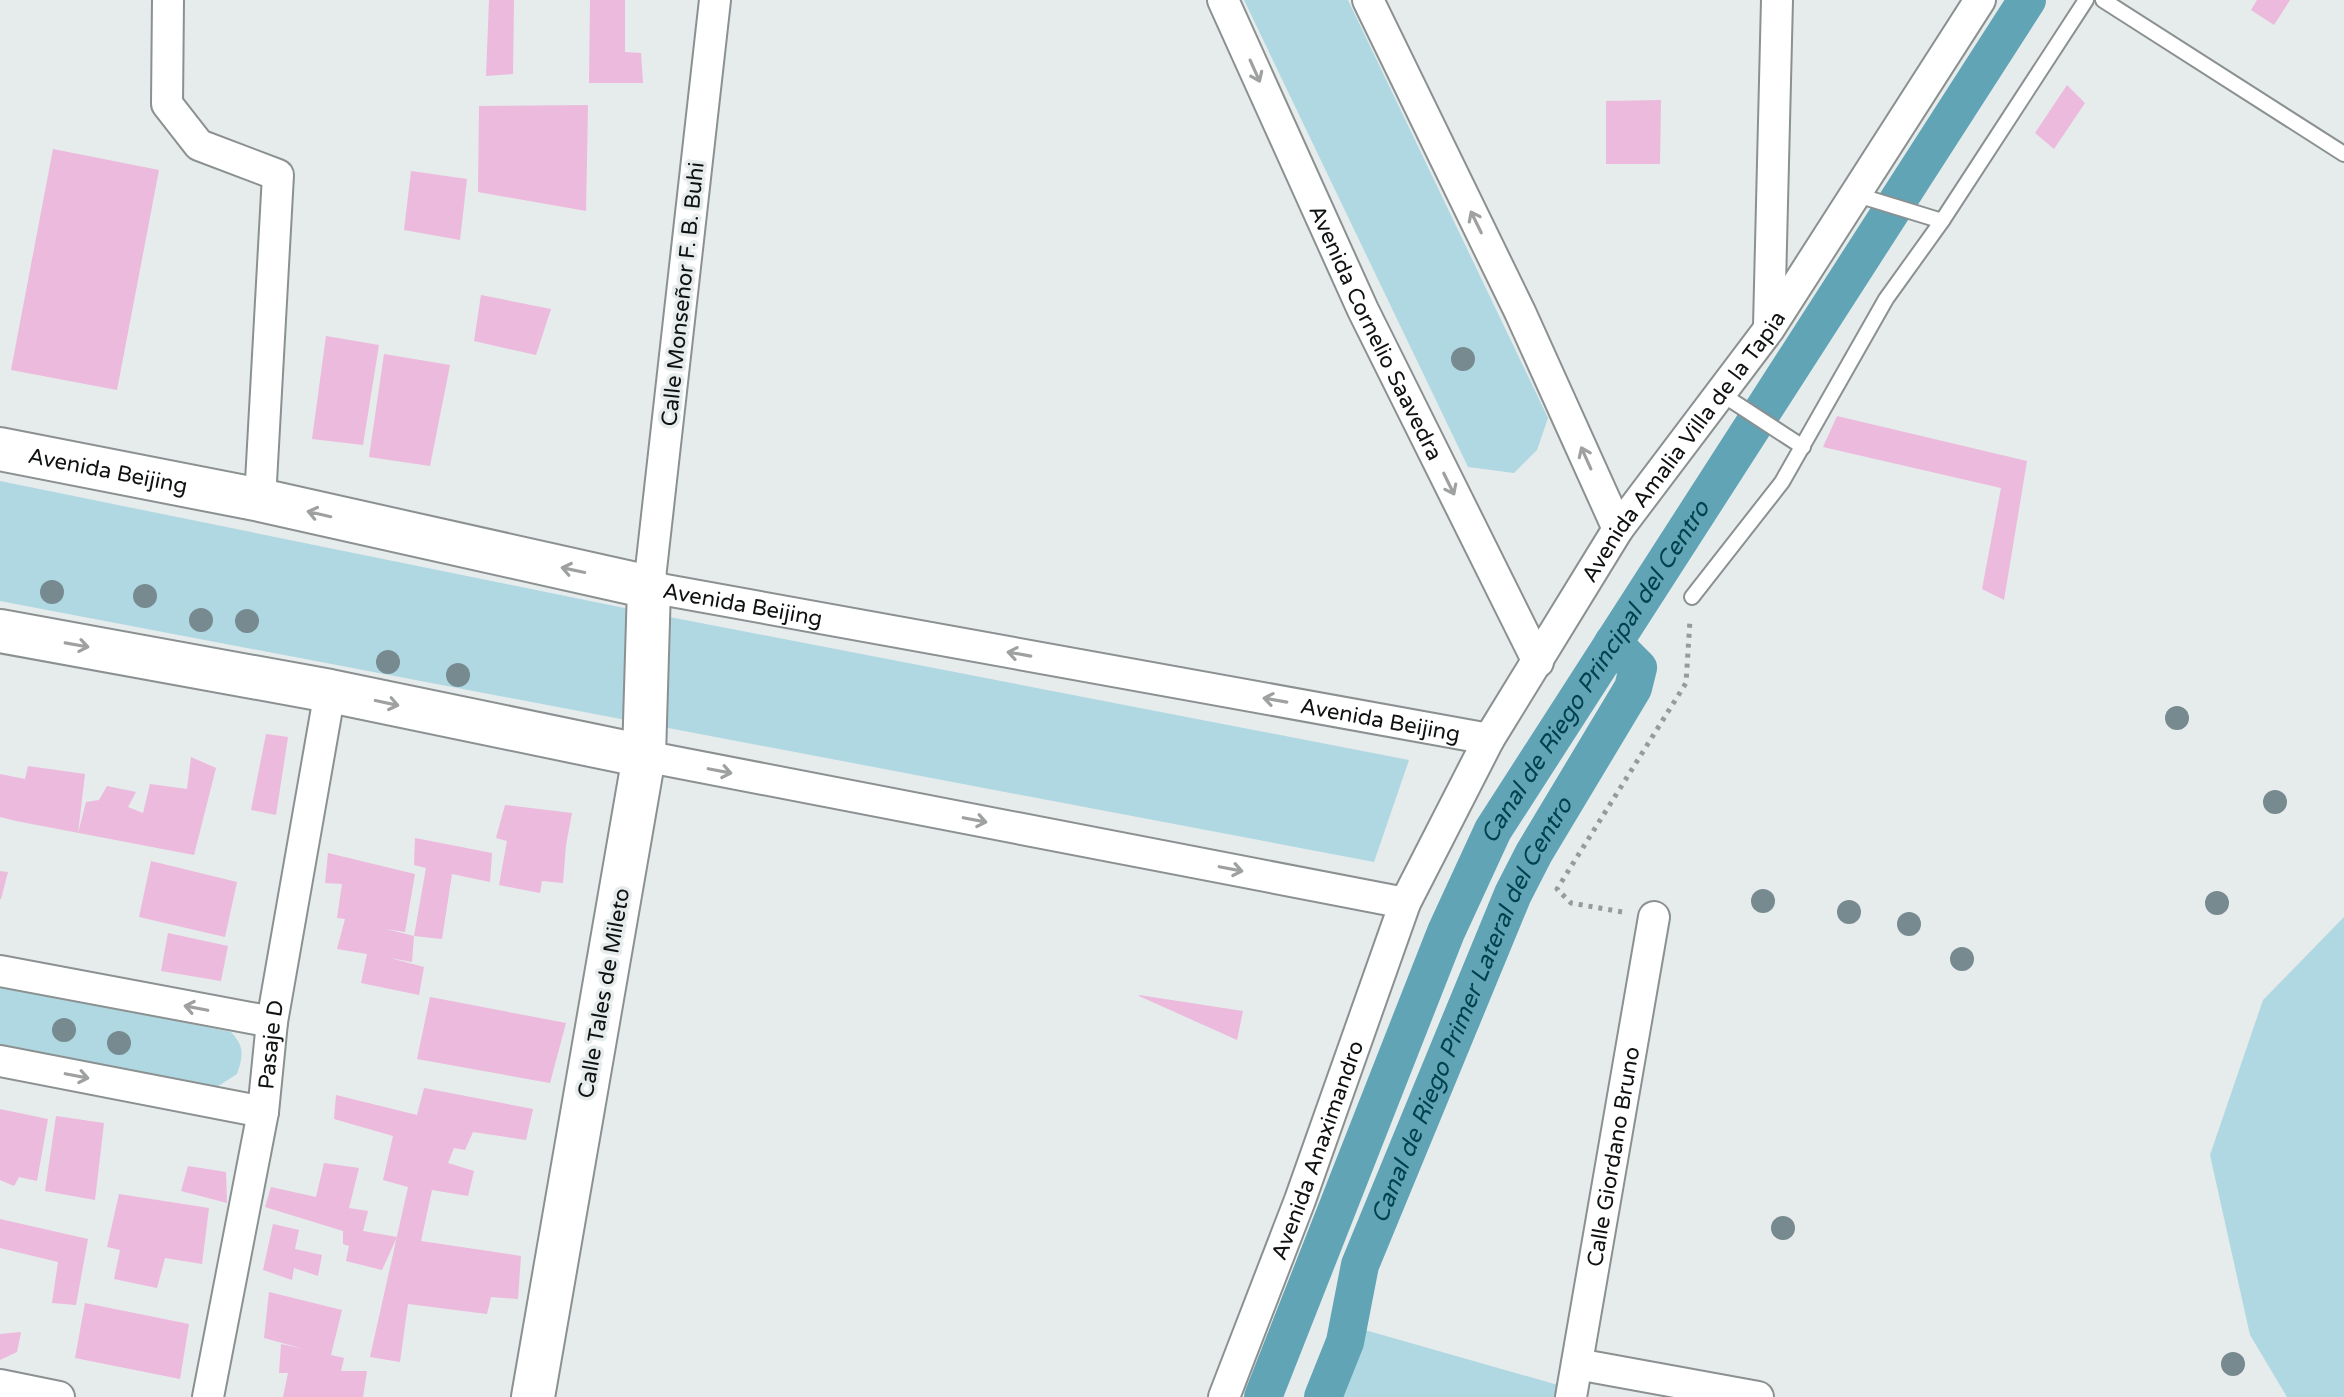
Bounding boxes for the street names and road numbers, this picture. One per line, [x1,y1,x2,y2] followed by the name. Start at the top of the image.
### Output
[656,161,710,428] street label: Calle Monseñor F. B. Buhi
[1303,201,1448,465] street label: Avenida Cornelio Saavedra
[1577,306,1791,587] street label: Avenida Amalia Villa de la Tapia
[26,443,190,499] street label: Avenida Beijing
[661,578,825,632] street label: Avenida Beijing
[1298,693,1462,748] street label: Avenida Beijing
[573,886,635,1100] street label: Calle Tales de Mileto
[253,998,290,1091] street label: Pasaje D
[1266,1037,1369,1264] street label: Avenida Anaximandro
[1582,1045,1645,1269] street label: Calle Giordano Bruno

